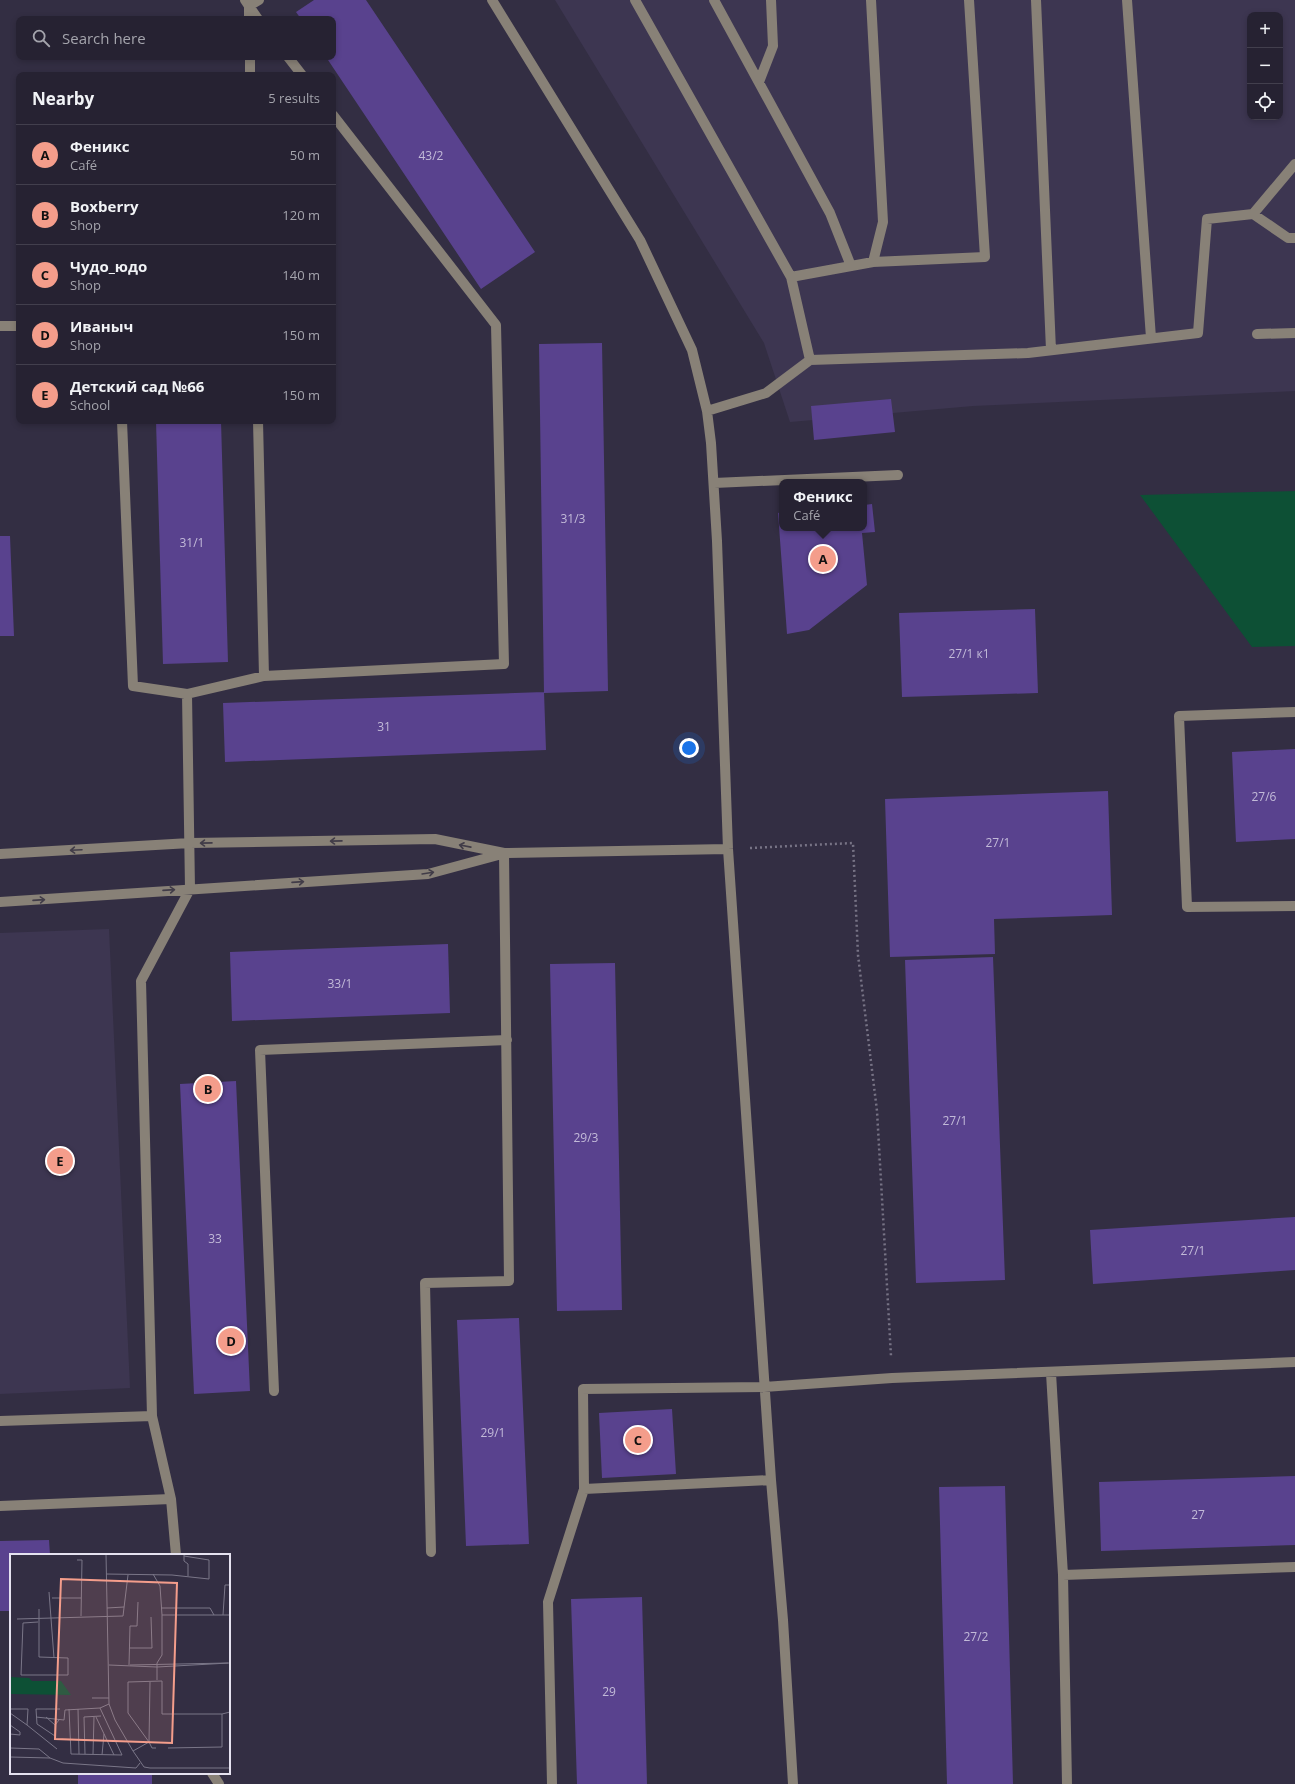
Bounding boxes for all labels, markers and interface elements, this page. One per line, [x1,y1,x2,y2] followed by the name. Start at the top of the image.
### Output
[1247,12,1283,120] map controls
[1247,12,1283,48] button: +
[16,16,336,60] search box
[30,27,52,49] icon: search
[62,28,146,48] text: Search here
[1247,48,1283,84] button: −
[1247,84,1283,120] button: locate
[32,87,94,110] text: Nearby
[268,89,320,107] text: 5 results
[70,136,130,156] text: Феникс
[41,146,49,164] text: A
[290,146,320,164] text: 50 m
[419,147,444,164] house number: 43/2
[70,156,97,174] text: Café
[70,196,139,216] text: Boxberry
[41,206,49,224] text: B
[282,206,320,224] text: 120 m
[70,216,101,234] text: Shop
[70,256,147,276] text: Чудо_юдо
[41,266,49,284] text: C
[282,266,320,284] text: 140 m
[70,276,101,294] text: Shop
[70,316,133,336] text: Иваныч
[40,326,50,344] text: D
[282,326,320,344] text: 150 m
[70,336,101,354] text: Shop
[70,376,204,396] text: Детский сад №66
[41,386,49,404] text: E
[282,386,320,404] text: 150 m
[70,396,110,414] text: School
[779,479,867,531] popup
[793,486,853,506] text: Феникс
[793,506,820,524] text: Café
[561,510,586,527] house number: 31/3
[180,534,204,551] house number: 31/1
[810,544,836,574] pin: A
[948,645,990,662] house number: 27/1 к1
[377,718,391,735] house number: 31
[679,738,699,758] your location
[1252,788,1277,805] house number: 27/6
[986,834,1010,851] house number: 27/1
[330,837,343,845] one-way arrow
[200,839,213,847] one-way arrow
[459,841,472,849] one-way arrow
[70,846,83,854] one-way arrow
[421,869,434,877] one-way arrow
[291,878,304,886] one-way arrow
[162,887,175,894] one-way arrow
[32,896,45,903] one-way arrow
[328,975,352,992] house number: 33/1
[195,1074,221,1104] pin: B
[943,1112,967,1129] house number: 27/1
[574,1129,599,1146] house number: 29/3
[47,1146,73,1176] pin: E
[208,1230,222,1247] house number: 33
[1181,1242,1205,1259] house number: 27/1
[218,1326,244,1356] pin: D
[481,1424,505,1441] house number: 29/1
[625,1425,651,1455] pin: C
[1191,1506,1205,1523] house number: 27
[10,1554,230,1774] inset map
[964,1628,989,1645] house number: 27/2
[602,1683,616,1700] house number: 29

